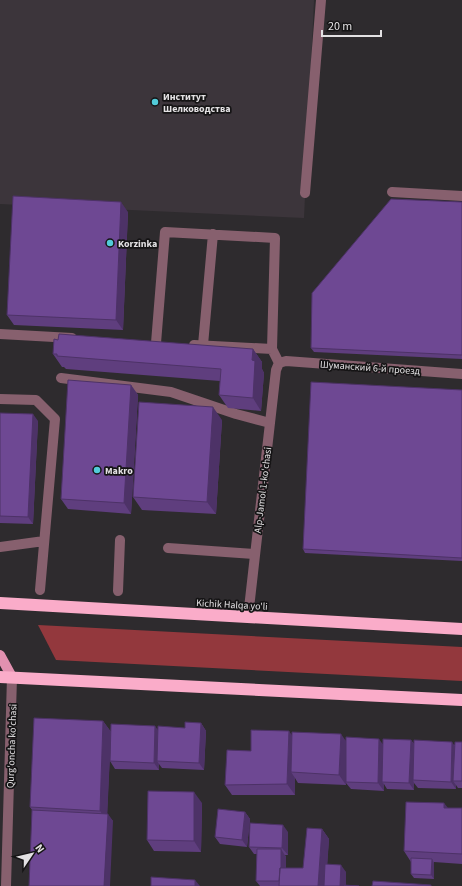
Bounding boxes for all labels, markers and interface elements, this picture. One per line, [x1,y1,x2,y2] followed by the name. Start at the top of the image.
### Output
[322,12,381,38] scale bar
[328,18,352,35] text: 20 m
[163,90,231,116] place label: Институт Шелководства
[150,97,160,107] marker: Институт Шелководства
[118,237,157,251] place label: Korzinka
[105,238,115,248] marker: Korzinka
[319,358,421,379] street label: Шуманский 6-й проезд
[251,446,275,534] street label: Alp-Jamol 1-ko'chasi
[105,464,133,478] place label: Makro
[92,465,102,475] marker: Makro
[196,596,268,614] street label: Kichik Halqa yo'li
[4,704,20,788] street label: Qurg'oncha ko'chasi
[12,834,52,874] north arrow
[32,841,48,856] text: N

